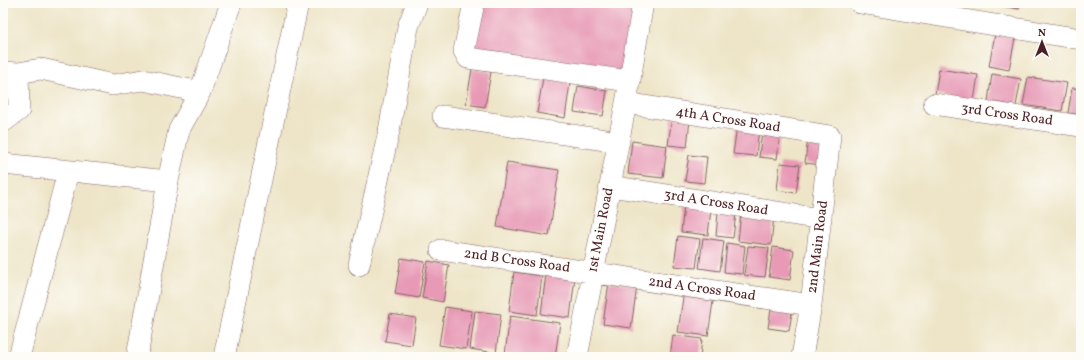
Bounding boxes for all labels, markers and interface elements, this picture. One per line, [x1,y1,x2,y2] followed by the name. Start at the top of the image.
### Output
[1022,22,1062,62] north arrow
[1038,26,1046,41] text: N
[960,99,1054,131] street label: 3rd Cross Road
[674,102,782,138] street label: 4th A Cross Road
[663,185,770,221] street label: 3rd A Cross Road
[583,186,619,274] street label: 1st Main Road
[803,199,833,295] street label: 2nd Main Road
[463,244,571,278] street label: 2nd B Cross Road
[647,272,757,306] street label: 2nd A Cross Road

